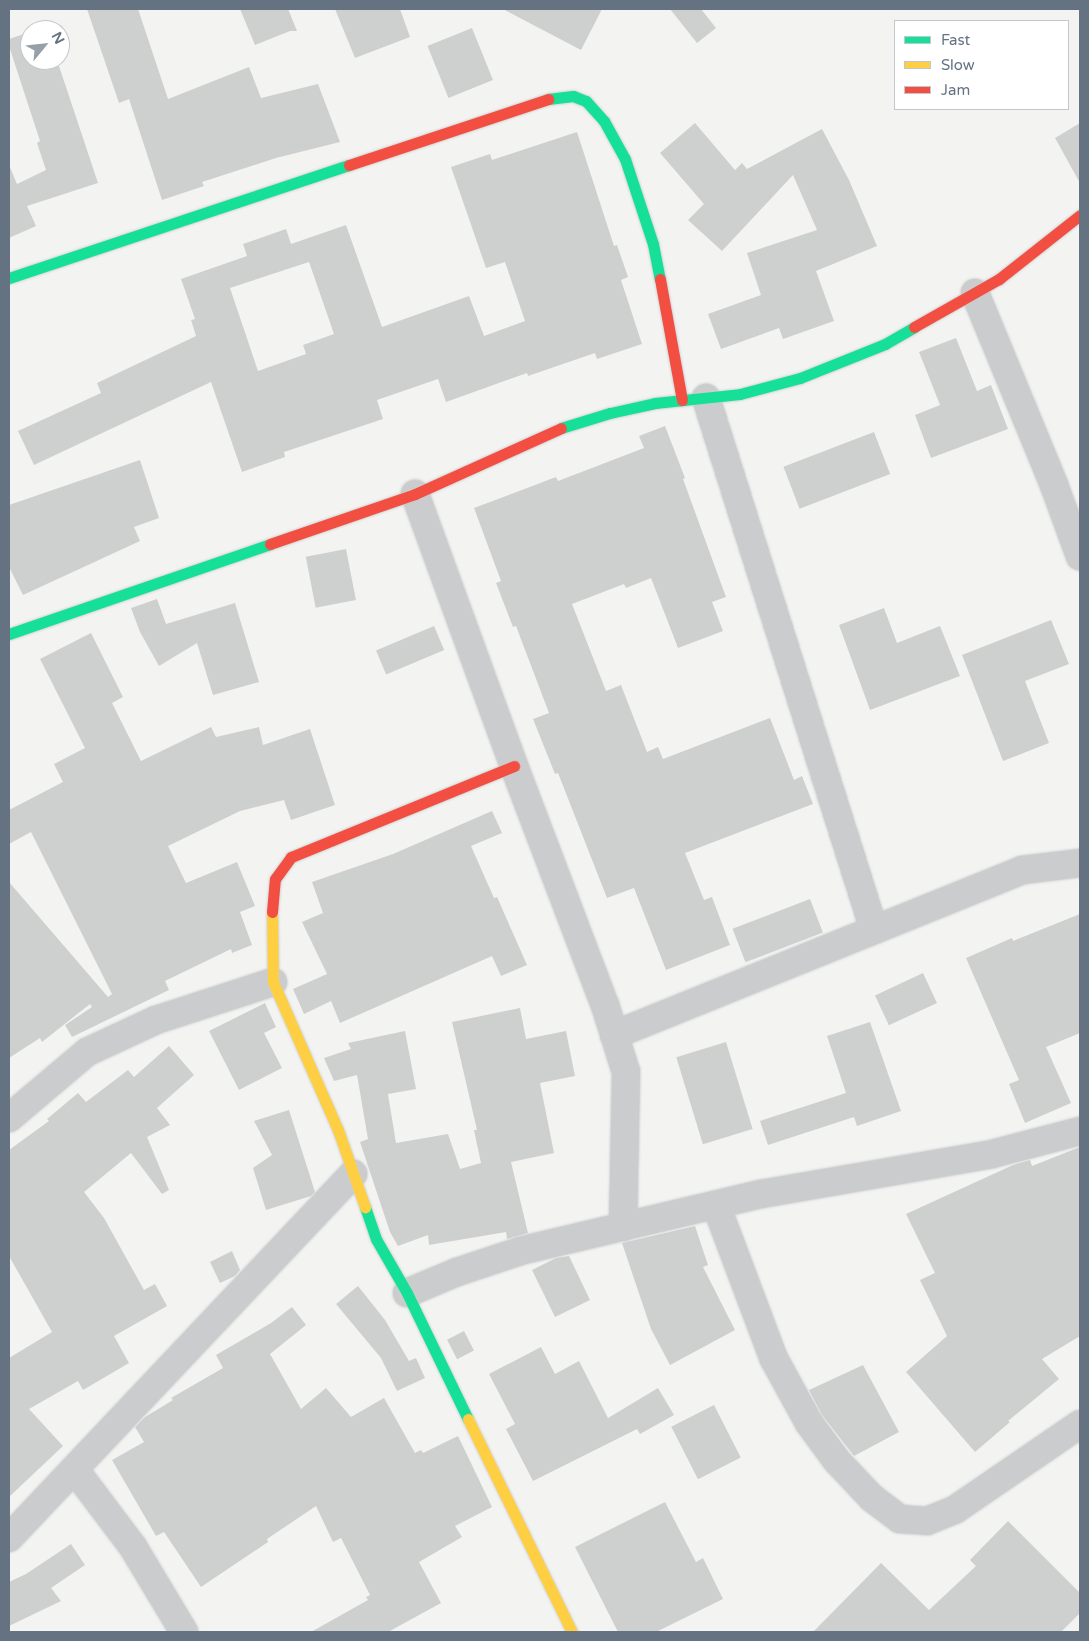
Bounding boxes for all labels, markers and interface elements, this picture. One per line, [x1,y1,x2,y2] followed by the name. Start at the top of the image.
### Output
[20,20,70,70] north arrow
[894,20,1069,110] legend
[48,29,68,47] text: N
[941,31,970,49] text: Fast
[941,56,975,74] text: Slow
[941,81,970,99] text: Jam

